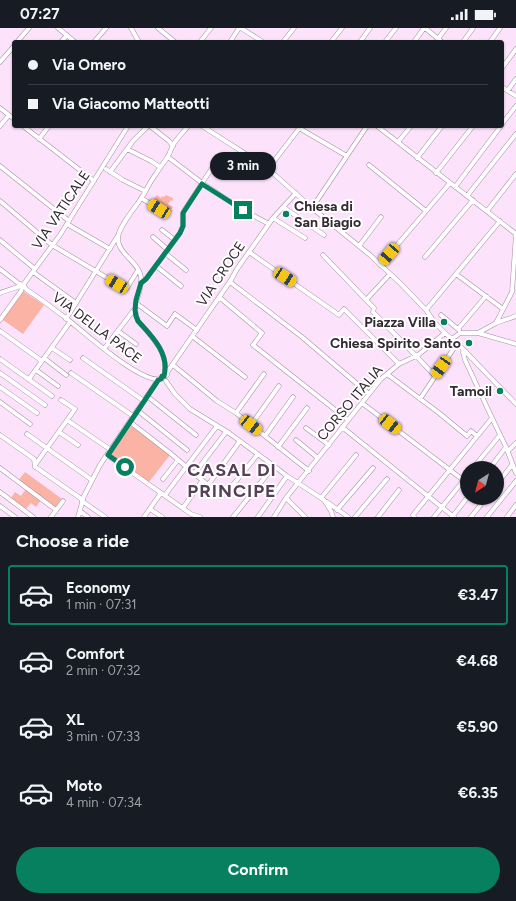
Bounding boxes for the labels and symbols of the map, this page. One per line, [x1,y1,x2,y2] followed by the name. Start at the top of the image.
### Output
[210,152,276,180] callout: 3 min
[28,167,94,253] street label: VIA VATICALE
[146,198,172,220] car
[294,198,361,231] place label: Chiesa di San Biagio
[234,201,252,219] route end
[281,209,291,219] marker: Chiesa di San Biagio
[193,238,249,310] street label: VIA CROCE
[377,241,401,267] car
[272,265,298,289] car
[104,273,130,295] car
[49,289,145,367] street label: VIA DELLA PACE
[364,314,436,331] place label: Piazza Villa
[439,317,449,327] marker: Piazza Villa
[330,335,461,352] place label: Chiesa Spirito Santo
[464,338,474,348] marker: Chiesa Spirito Santo
[429,354,453,380] car
[314,361,387,444] street label: CORSO ITALIA
[450,383,492,400] place label: Tamoil
[495,386,505,396] marker: Tamoil
[377,412,403,436] car
[238,413,264,437] car
[116,458,134,476] route start
[187,459,277,502] district label: CASAL DI PRINCIPE
[460,461,504,505] north arrow

